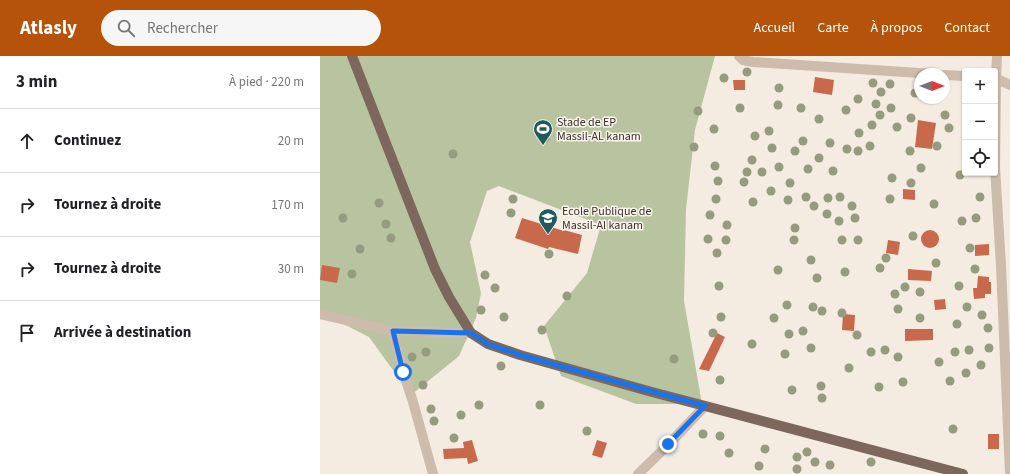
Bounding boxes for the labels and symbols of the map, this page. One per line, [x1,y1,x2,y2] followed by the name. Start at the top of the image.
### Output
[914,68,950,104] north arrow
[557,114,641,145] place label: Stade de EP Massil-AL kanam
[532,118,554,146] sports icon: Stade de EP Massil-AL kanam
[562,203,652,234] place label: Ecole Publique de Massil-Al kanam
[537,207,559,235] school or university icon: Ecole Publique de Massil-Al kanam
[394,363,412,381] route start
[659,435,677,453] route end

